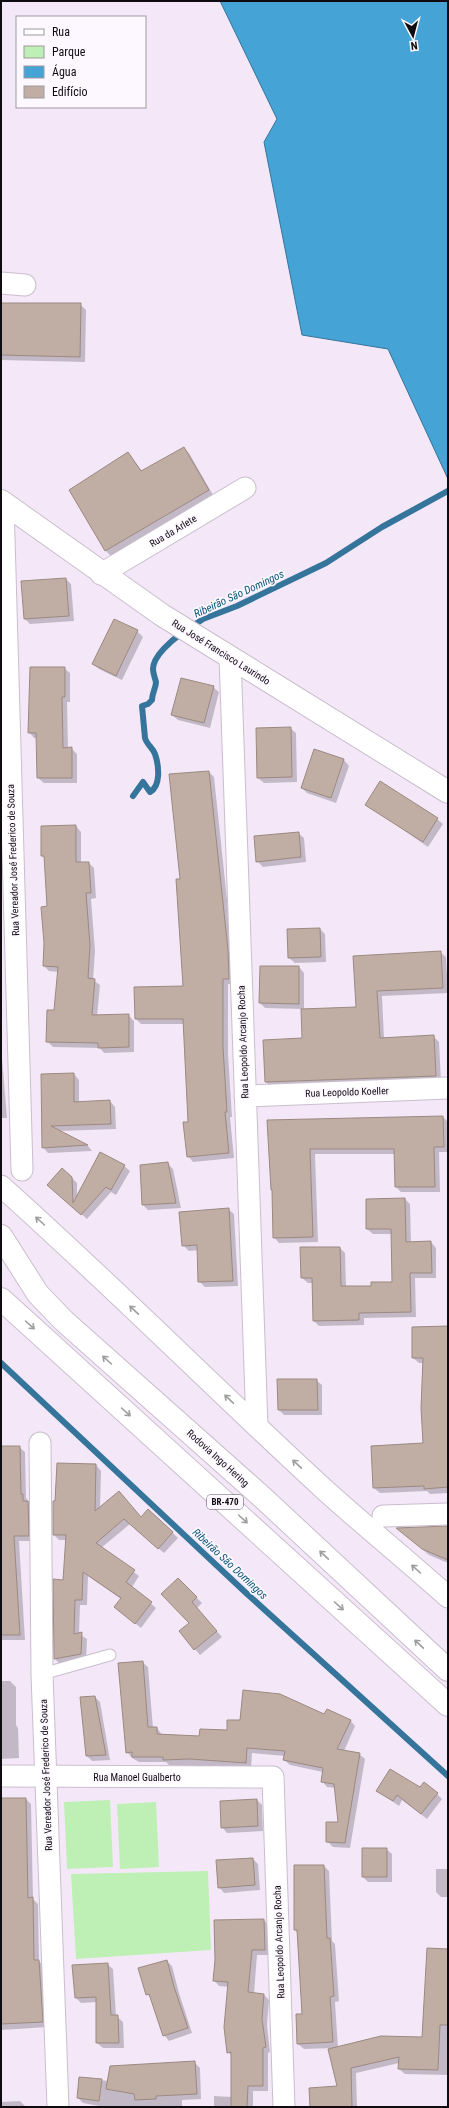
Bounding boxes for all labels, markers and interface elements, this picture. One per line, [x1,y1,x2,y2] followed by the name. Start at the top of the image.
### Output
[16,16,146,108] legend
[393,16,433,56] north arrow
[52,25,70,39] text: Rua
[410,39,418,52] text: N
[52,45,86,59] text: Parque
[52,64,77,79] text: Água
[52,85,88,99] text: Edifício
[148,513,199,549] street label: Rua da Arlete
[192,567,286,621] water label: Ribeirão São Domingos
[170,617,272,687] street label: Rua José Francisco Laurindo
[5,784,21,936] street label: Rua Vereador José Frederico de Souza
[236,985,250,1099] street label: Rua Leopoldo Arcanjo Rocha
[305,1085,389,1099] street label: Rua Leopoldo Koeller
[35,1216,45,1225] one-way arrow
[129,1306,139,1315] one-way arrow
[25,1320,35,1330] one-way arrow
[102,1355,112,1364] one-way arrow
[224,1395,234,1404] one-way arrow
[121,1408,131,1417] one-way arrow
[185,1427,251,1489] street label: Rodovia Ingo Hering
[293,1460,303,1469] one-way arrow
[207,1495,243,1509] road number: BR-470
[238,1514,248,1523] one-way arrow
[190,1526,270,1602] water label: Ribeirão São Domingos
[319,1550,329,1560] one-way arrow
[410,1564,421,1573] one-way arrow
[334,1602,344,1611] one-way arrow
[414,1639,425,1648] one-way arrow
[38,1699,54,1851] street label: Rua Vereador José Frederico de Souza
[93,1772,181,1783] street label: Rua Manoel Gualberto
[272,1885,286,1999] street label: Rua Leopoldo Arcanjo Rocha

